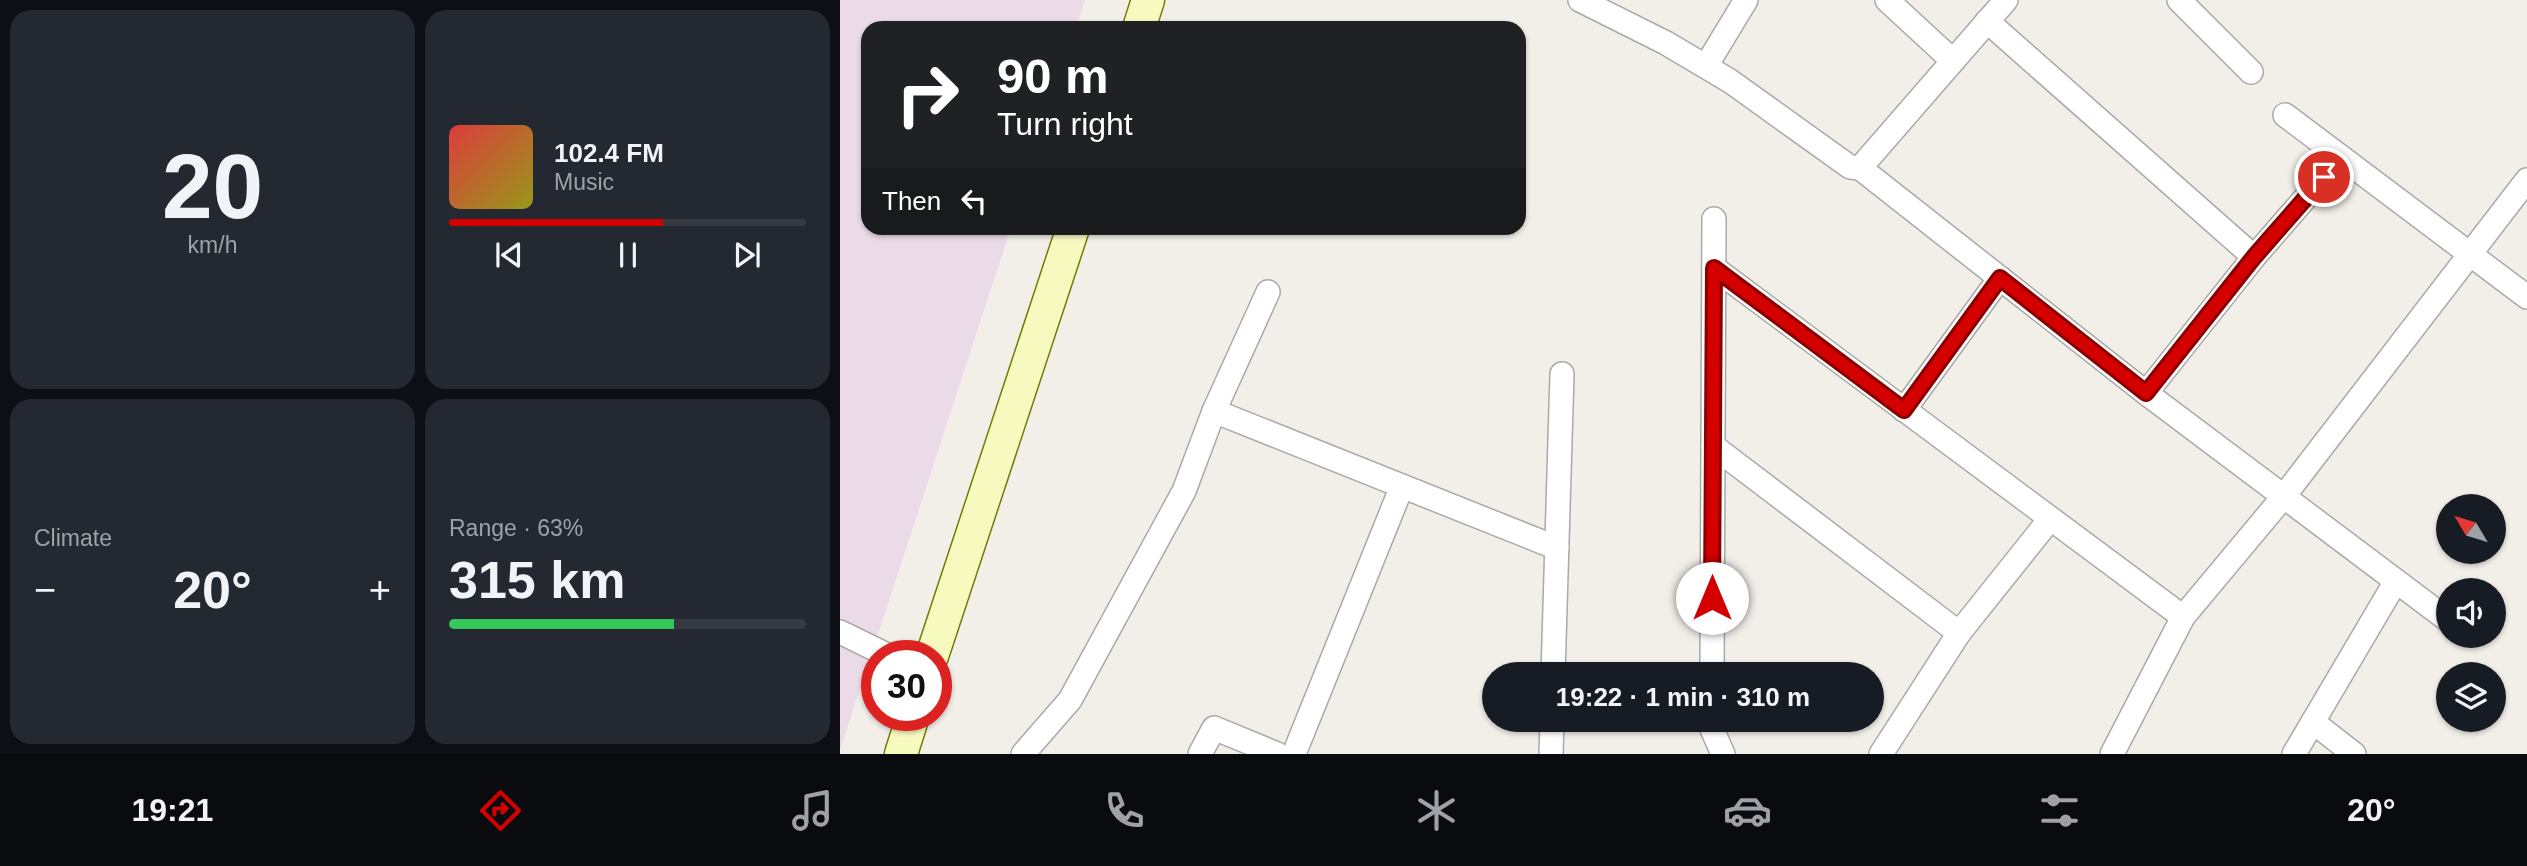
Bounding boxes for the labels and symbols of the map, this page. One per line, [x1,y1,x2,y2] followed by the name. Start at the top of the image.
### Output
[2294,147,2354,207] pin
[2436,494,2506,564] north arrow
[1675,561,1749,635] position arrow
[861,640,952,731] speed limit sign: 30

